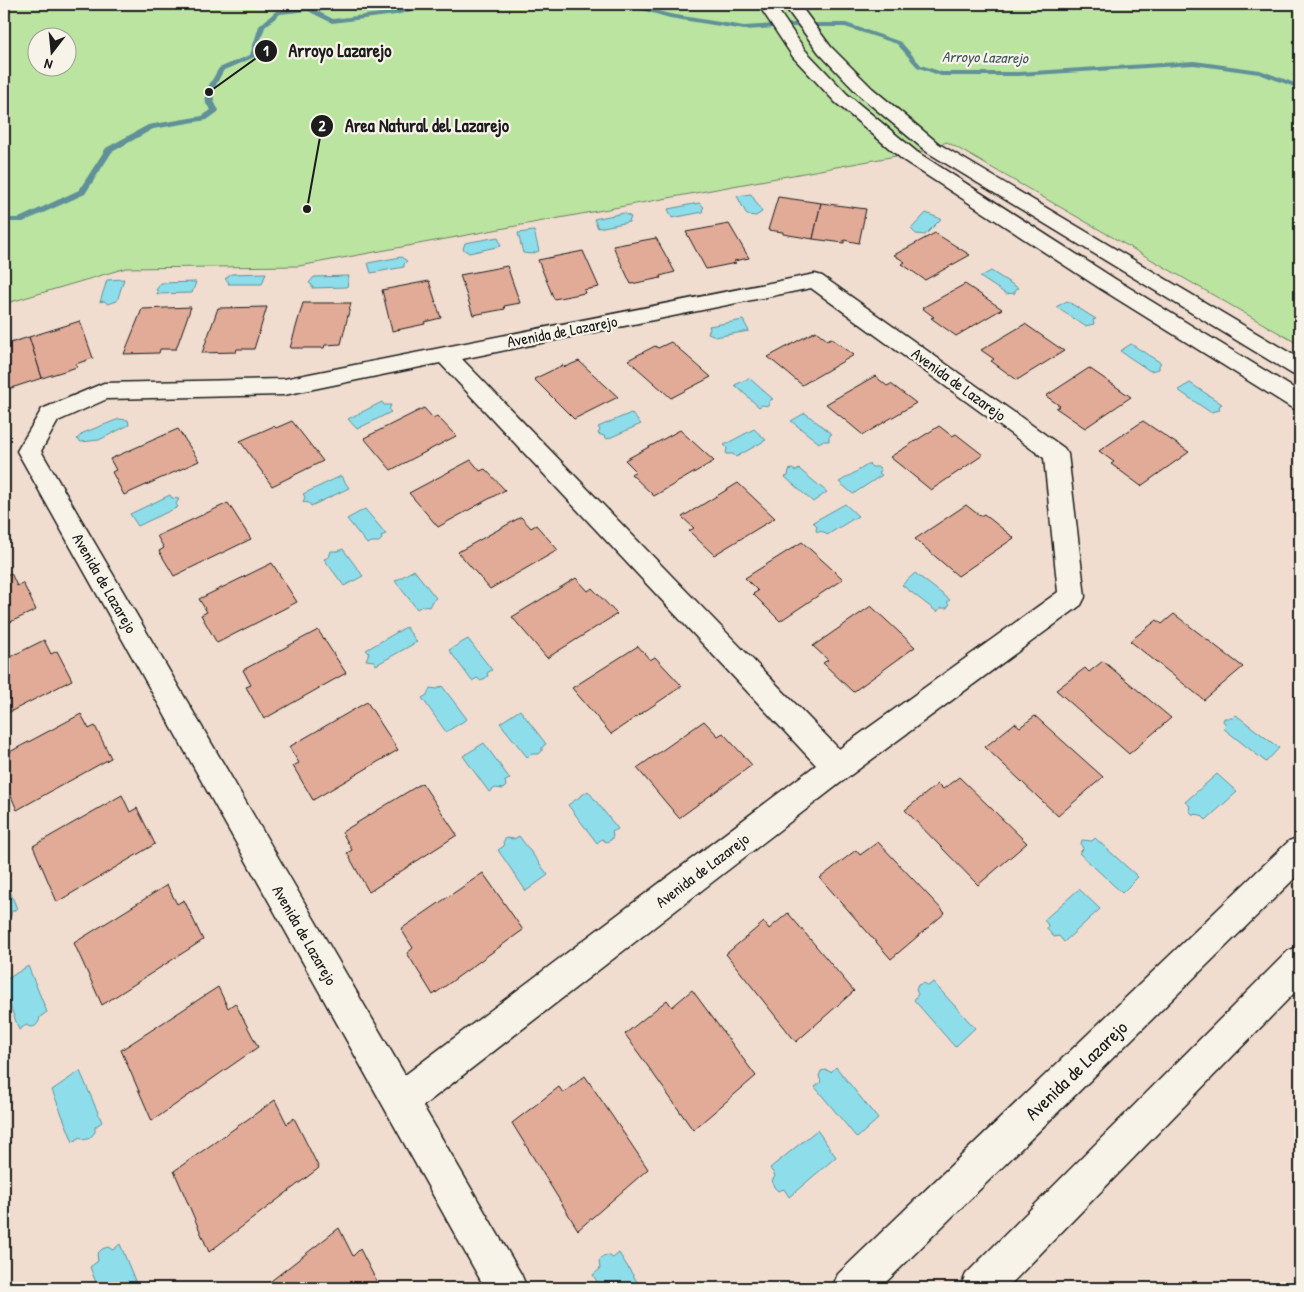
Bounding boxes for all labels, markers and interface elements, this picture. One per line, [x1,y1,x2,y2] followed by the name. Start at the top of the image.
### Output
[28,28,78,78] north arrow
[254,34,402,67] callout: Arroyo Lazarejo
[289,38,392,64] text: Arroyo Lazarejo
[263,40,269,61] text: 1
[942,46,1029,68] water label: Arroyo Lazarejo
[42,55,54,75] text: N
[310,110,519,143] callout: Area Natural del Lazarejo
[345,113,510,138] text: Area Natural del Lazarejo
[318,115,326,136] text: 2
[505,309,620,352] street label: Avenida de Lazarejo
[907,342,1011,426] street label: Avenida de Lazarejo
[67,529,143,637] street label: Avenida de Lazarejo
[651,827,754,912] street label: Avenida de Lazarejo
[267,881,343,989] street label: Avenida de Lazarejo
[1019,1014,1133,1126] street label: Avenida de Lazarejo

